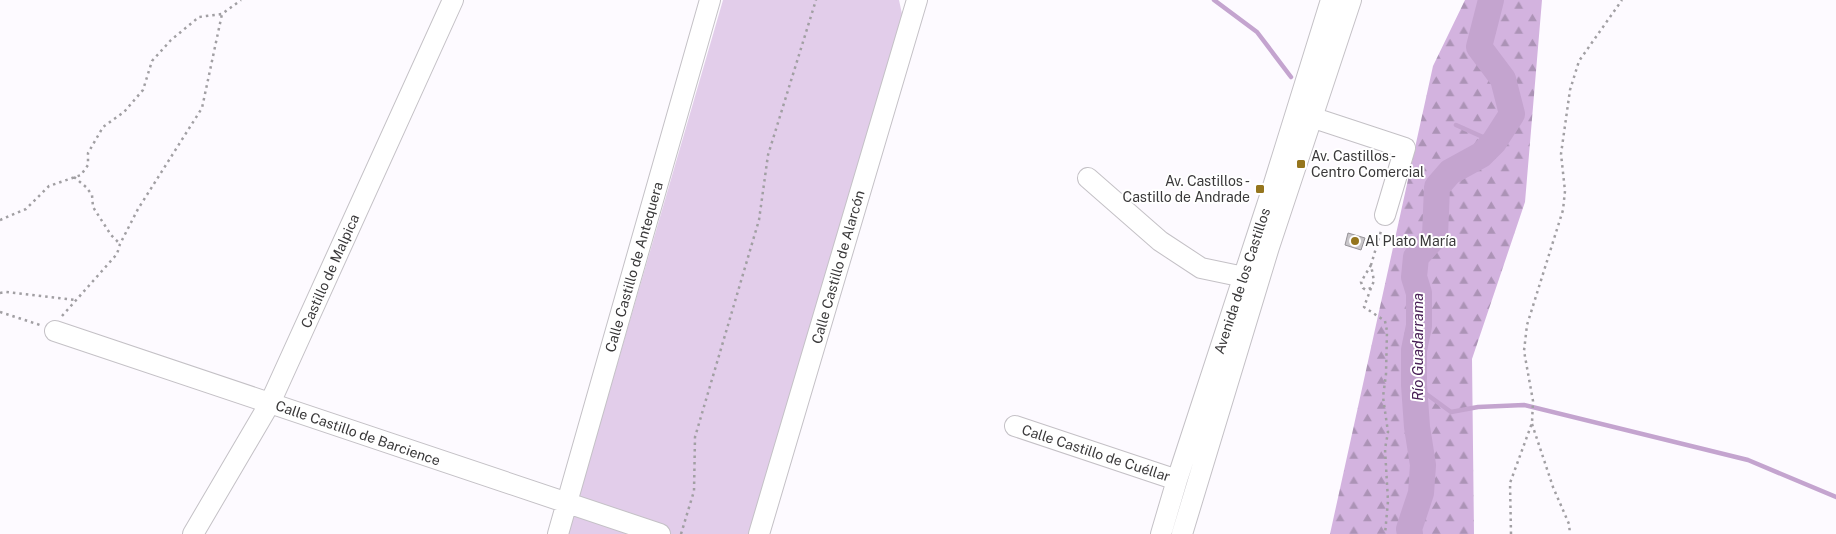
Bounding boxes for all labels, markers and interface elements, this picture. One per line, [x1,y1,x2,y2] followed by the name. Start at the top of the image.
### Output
[1311,148,1424,180] place label: Av. Castillos - Centro Comercial
[1295,158,1307,170] marker: Av. Castillos - Centro Comercial
[1123,173,1250,205] place label: Av. Castillos - Castillo de Andrade
[602,180,666,354] street label: Calle Castillo de Antequera
[1254,183,1266,195] marker: Av. Castillos - Castillo de Andrade
[808,188,868,346] street label: Calle Castillo de Alarcón
[1211,206,1273,356] street label: Avenida de los Castillos
[298,212,362,330] street label: Castillo de Malpica
[1365,233,1456,249] place label: Al Plato María
[1349,235,1361,247] marker: Al Plato María
[1409,293,1426,401] water label: Río Guadarrama
[274,397,443,469] street label: Calle Castillo de Barcience
[1020,421,1172,485] street label: Calle Castillo de Cuéllar

